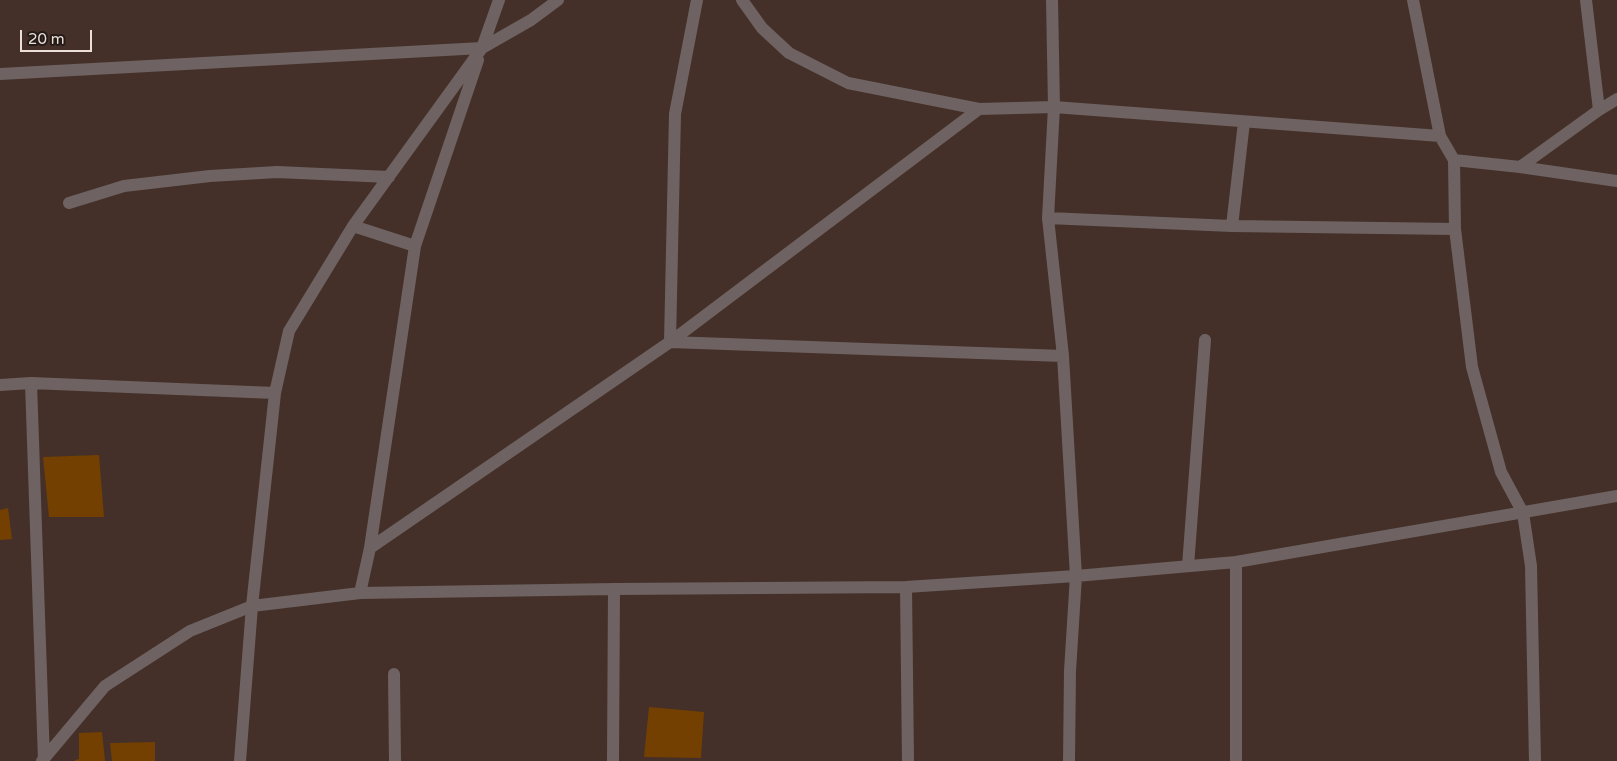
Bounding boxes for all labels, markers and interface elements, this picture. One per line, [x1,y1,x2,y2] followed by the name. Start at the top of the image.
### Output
[22,20,95,52] scale bar
[28,30,65,48] text: 20 m

